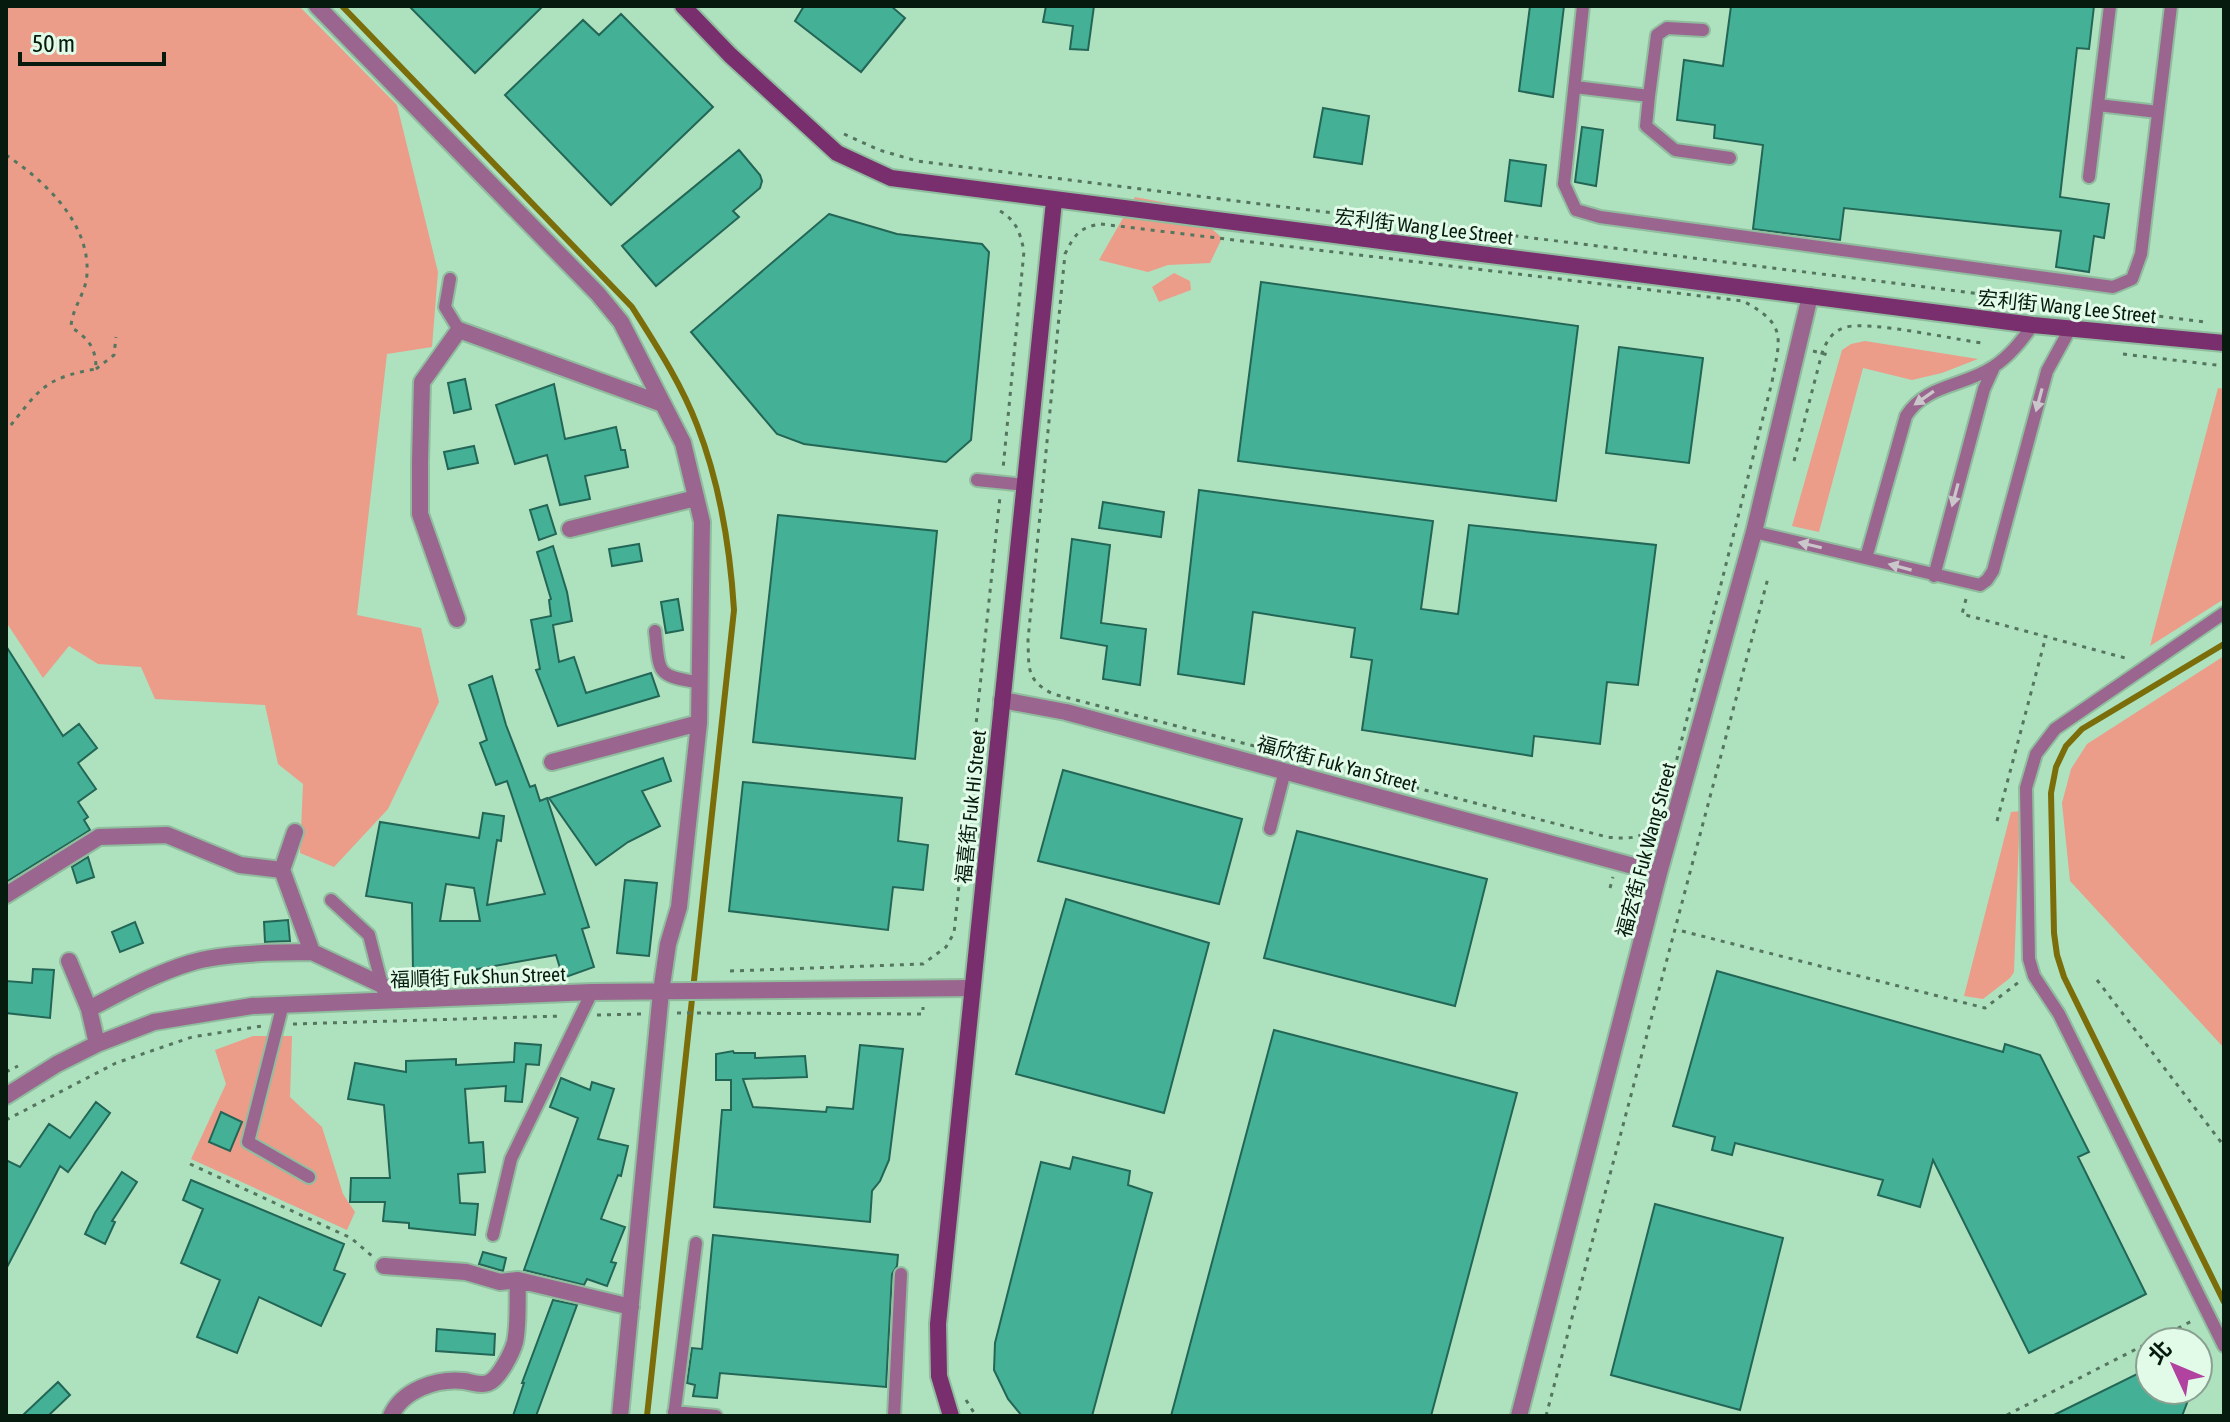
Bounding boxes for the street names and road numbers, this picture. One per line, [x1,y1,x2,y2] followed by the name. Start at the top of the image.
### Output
[1334,204,1515,249] street label: 宏利街 Wang Lee Street
[1977,286,2158,327] street label: 宏利街 Wang Lee Street
[951,729,990,885] street label: 福喜街 Fuk Hi Street
[1254,731,1420,796] street label: 福欣街 Fuk Yan Street
[1611,760,1680,940] street label: 福宏街 Fuk Wang Street
[390,962,567,991] street label: 福順街 Fuk Shun Street

